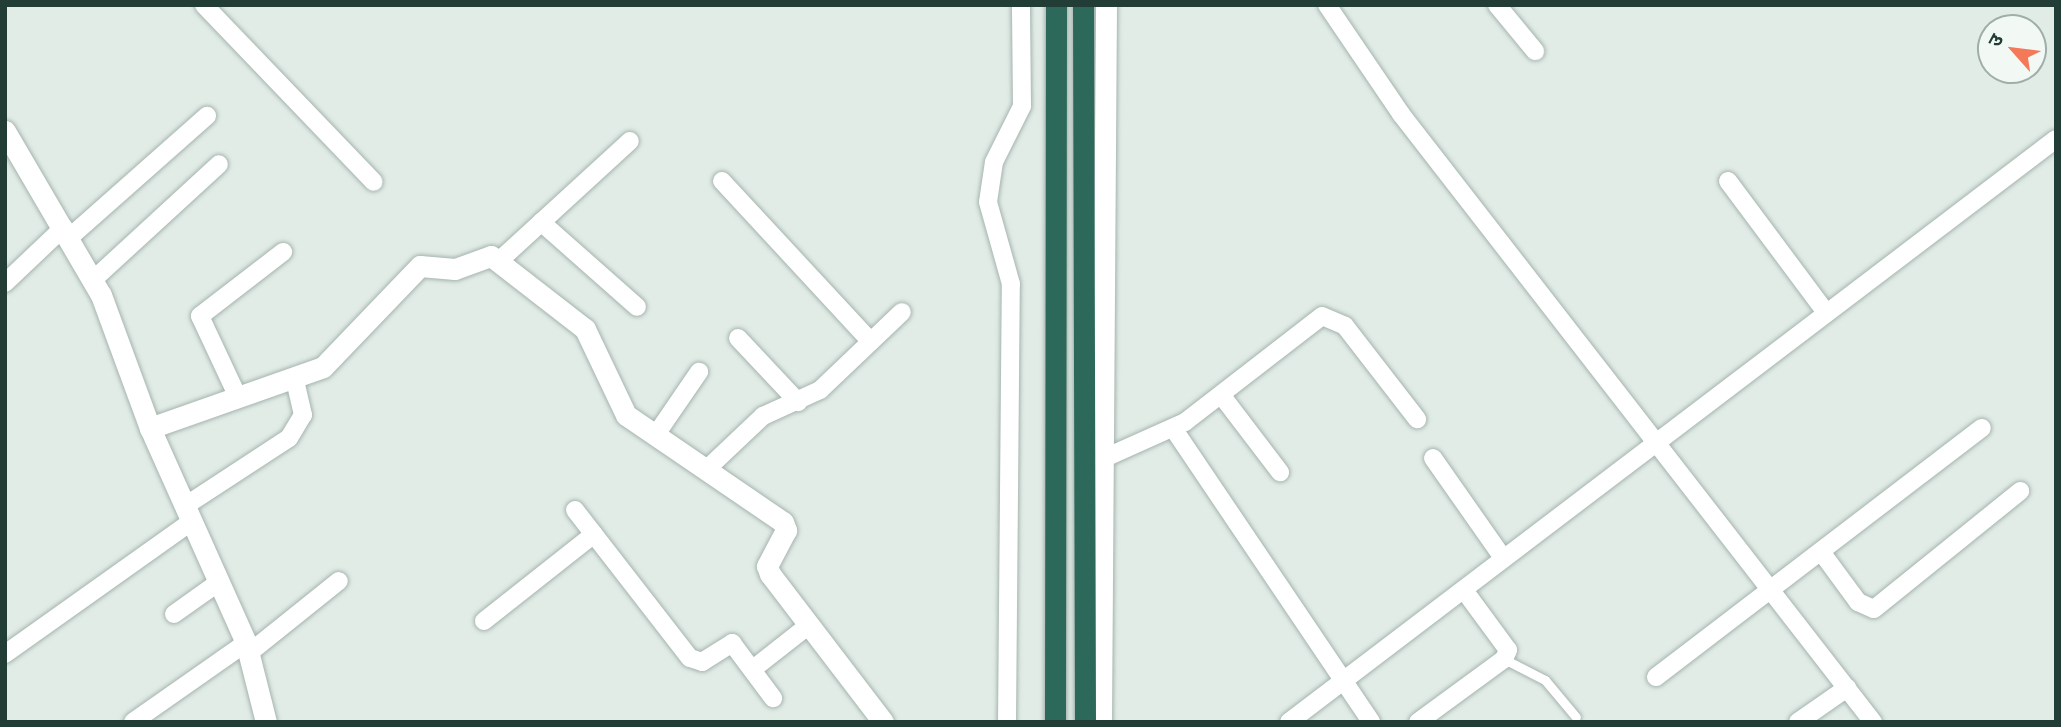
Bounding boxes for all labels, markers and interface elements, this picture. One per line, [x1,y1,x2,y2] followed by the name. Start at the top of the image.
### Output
[1977,14,2047,84] north arrow
[1982,30,2008,50] text: उ

